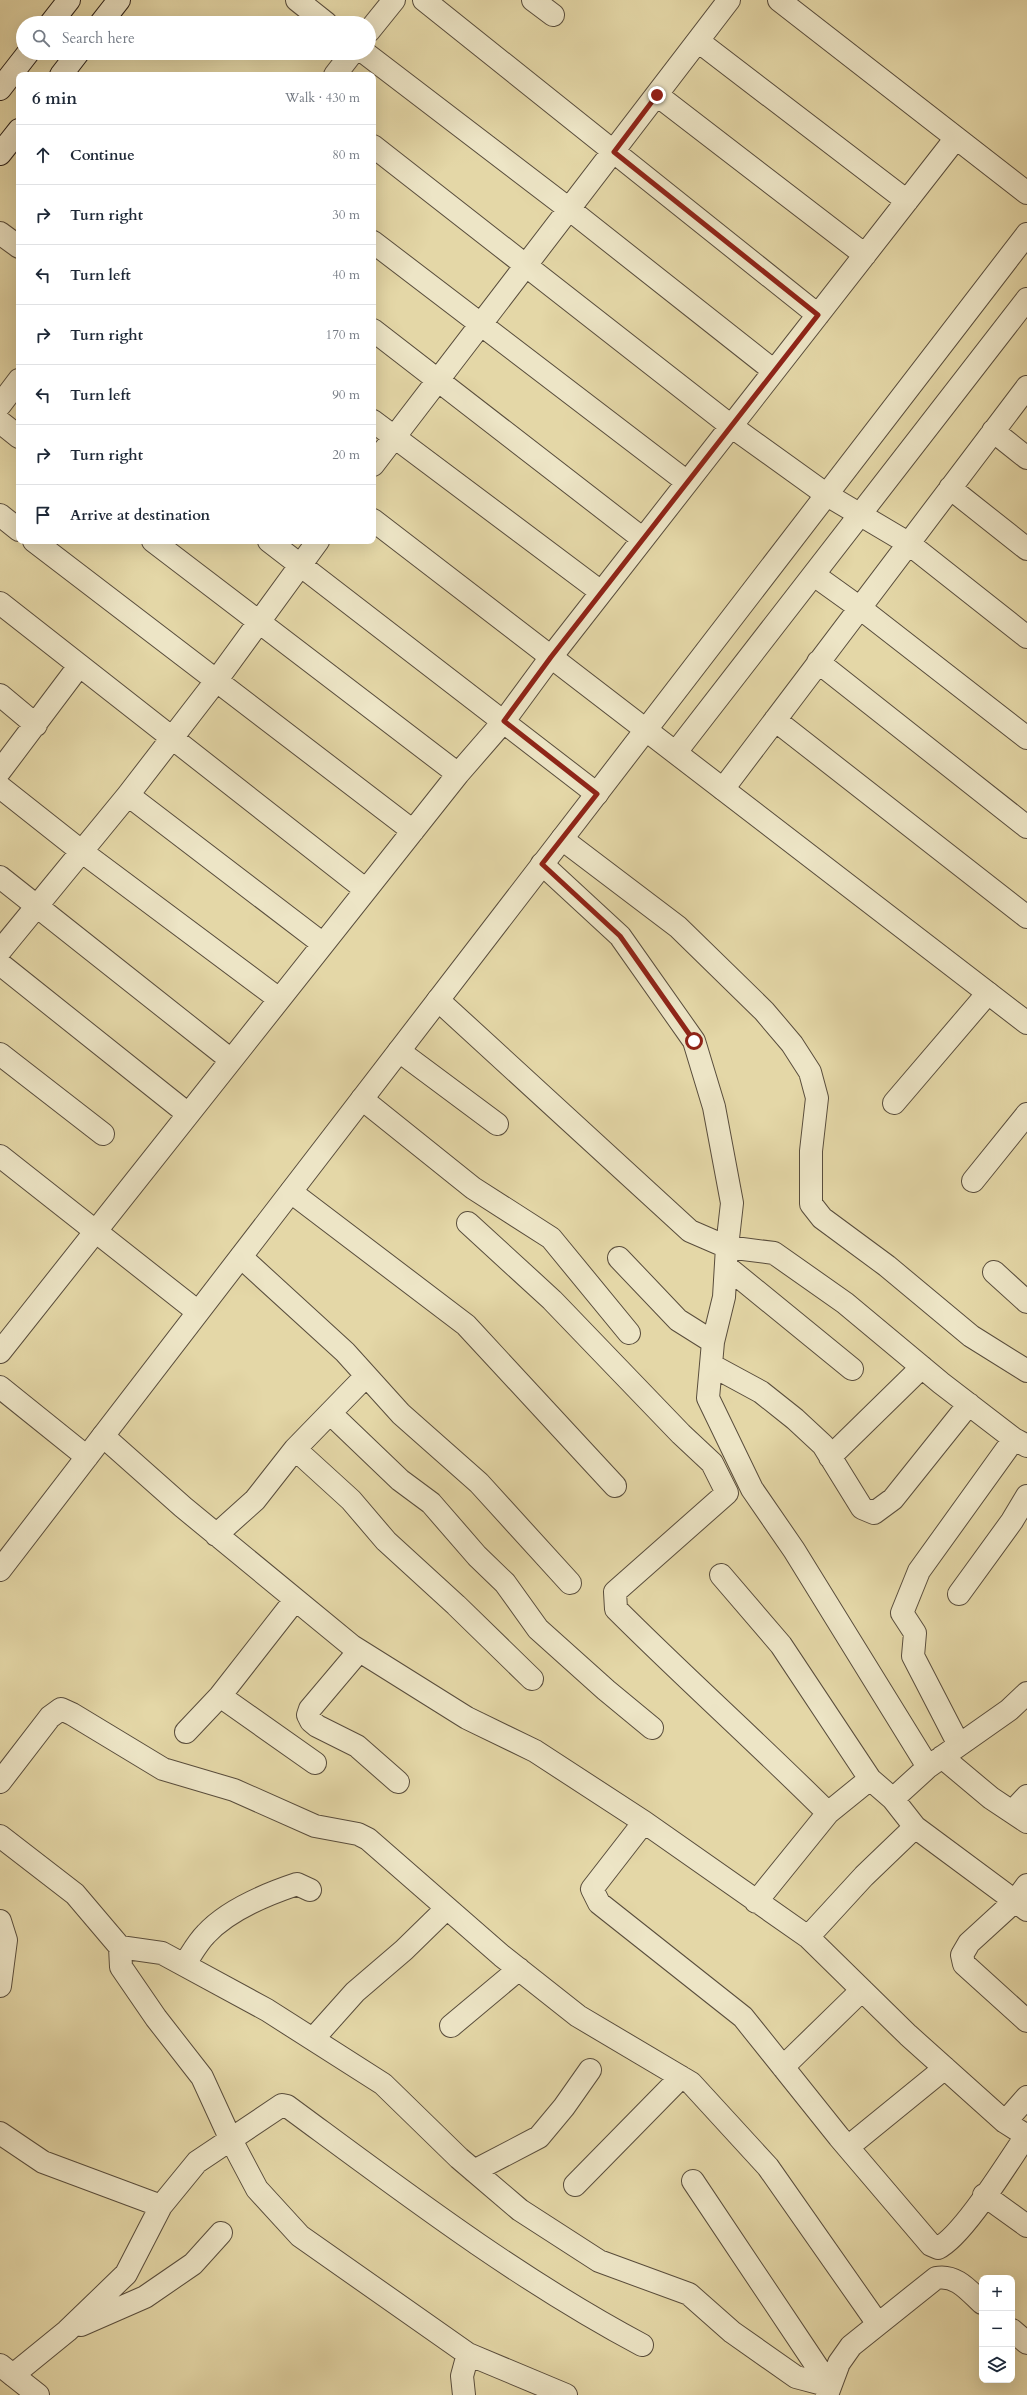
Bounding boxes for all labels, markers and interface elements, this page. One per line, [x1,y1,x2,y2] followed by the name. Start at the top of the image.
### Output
[16,16,376,60] search box
[30,27,52,49] icon: search
[62,28,135,48] text: Search here
[648,86,666,104] route end
[32,87,77,110] text: 6 min
[285,89,360,107] text: Walk · 430 m
[32,144,54,166] icon: ahead
[70,145,135,165] text: Continue
[332,146,360,164] text: 80 m
[32,204,54,226] icon: right
[70,205,143,225] text: Turn right
[332,206,360,224] text: 30 m
[32,264,54,286] icon: left
[70,265,131,285] text: Turn left
[332,266,360,284] text: 40 m
[32,324,54,346] icon: right
[70,325,143,345] text: Turn right
[326,326,360,344] text: 170 m
[32,384,54,406] icon: left
[70,385,131,405] text: Turn left
[332,386,360,404] text: 90 m
[32,444,54,466] icon: right
[70,445,143,465] text: Turn right
[332,446,360,464] text: 20 m
[32,504,54,526] icon: arrive
[70,505,210,525] text: Arrive at destination
[685,1032,703,1050] route start
[979,2275,1015,2383] map controls
[979,2275,1015,2311] button: +
[979,2311,1015,2347] button: −
[979,2347,1015,2383] button: layers

